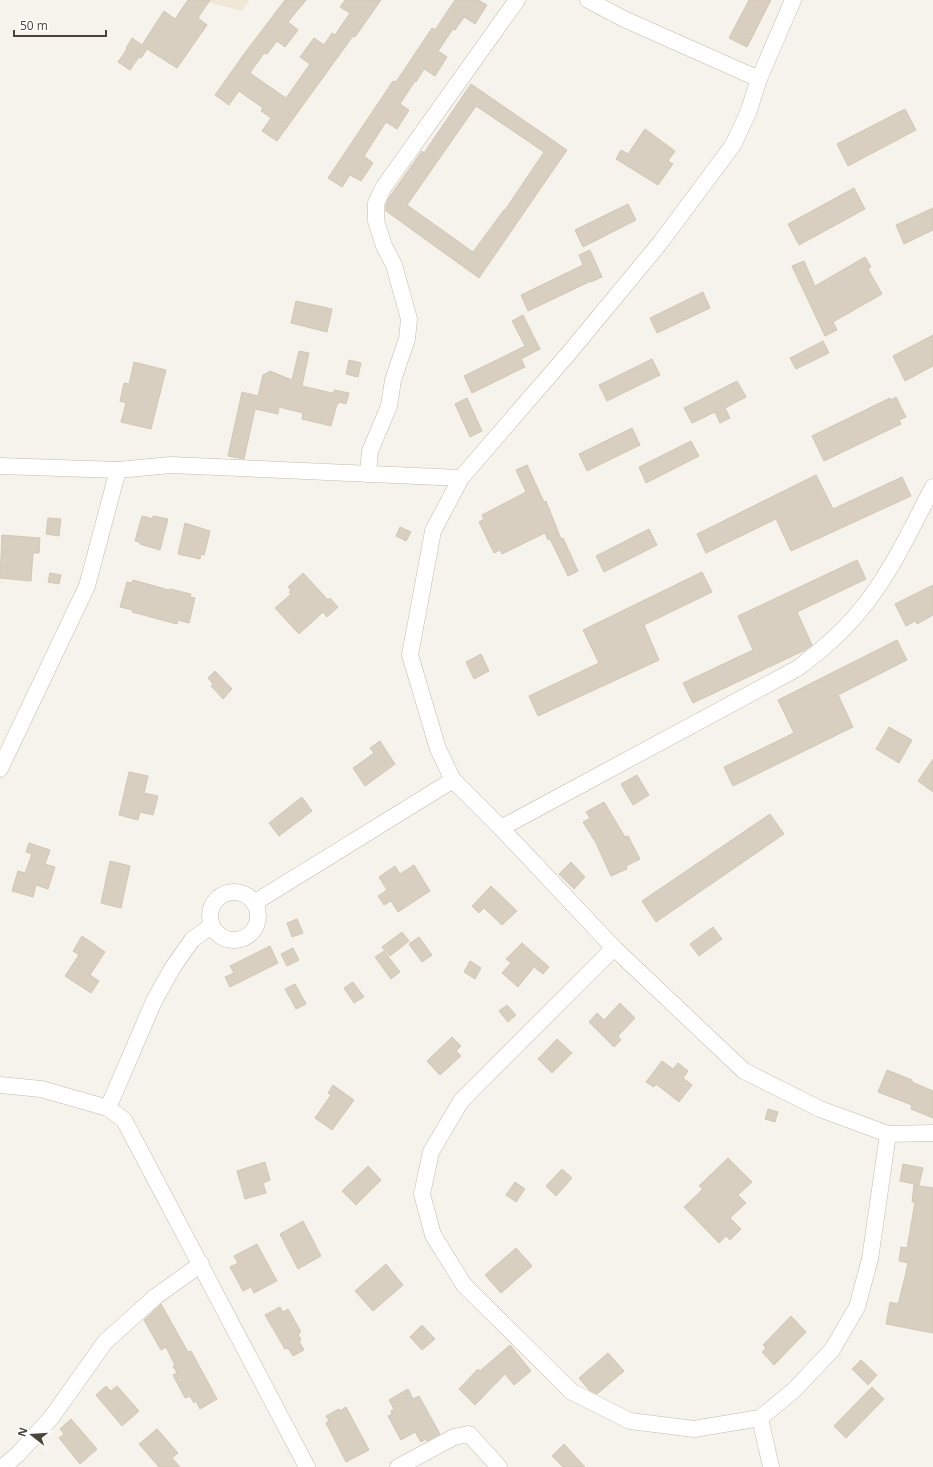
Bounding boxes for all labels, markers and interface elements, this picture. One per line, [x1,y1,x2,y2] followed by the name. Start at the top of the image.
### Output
[14,12,106,38] scale bar
[20,17,48,34] text: 50 m
[12,1415,52,1455] north arrow
[13,1425,30,1438] text: N

